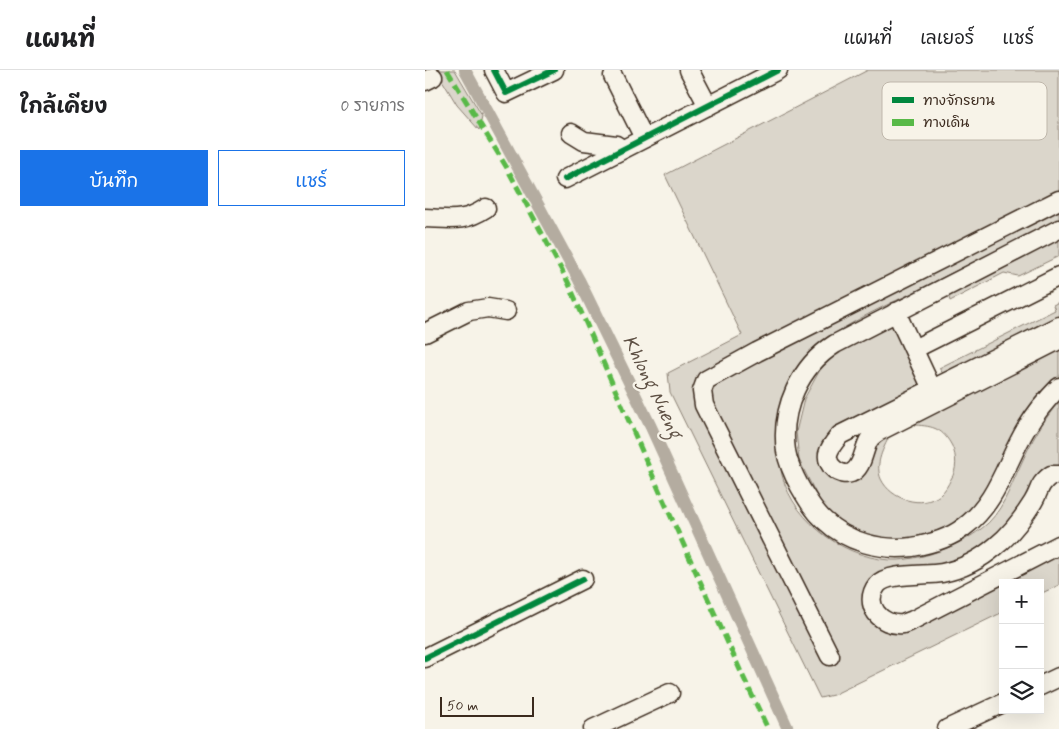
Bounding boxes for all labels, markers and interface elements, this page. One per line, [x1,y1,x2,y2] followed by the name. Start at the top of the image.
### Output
[25,25,95,56] text: แผนที่
[844,27,892,51] text: แผนที่
[920,27,974,51] text: เลเยอร์
[1002,27,1034,51] text: แชร์
[882,82,1047,140] legend
[923,92,996,110] text: ทางจักรยาน
[20,93,107,121] text: ใกล้เคียง
[340,96,405,117] text: 0 รายการ
[923,114,970,132] text: ทางเดิน
[20,150,208,206] button: บันทึก
[218,150,405,206] button: แชร์
[613,331,690,447] water label: Khlong Nueng
[999,579,1044,714] map controls
[999,579,1044,624] button: +
[999,624,1044,669] button: −
[999,669,1044,714] button: layers
[440,694,534,717] scale bar
[447,697,478,715] text: 50 m

